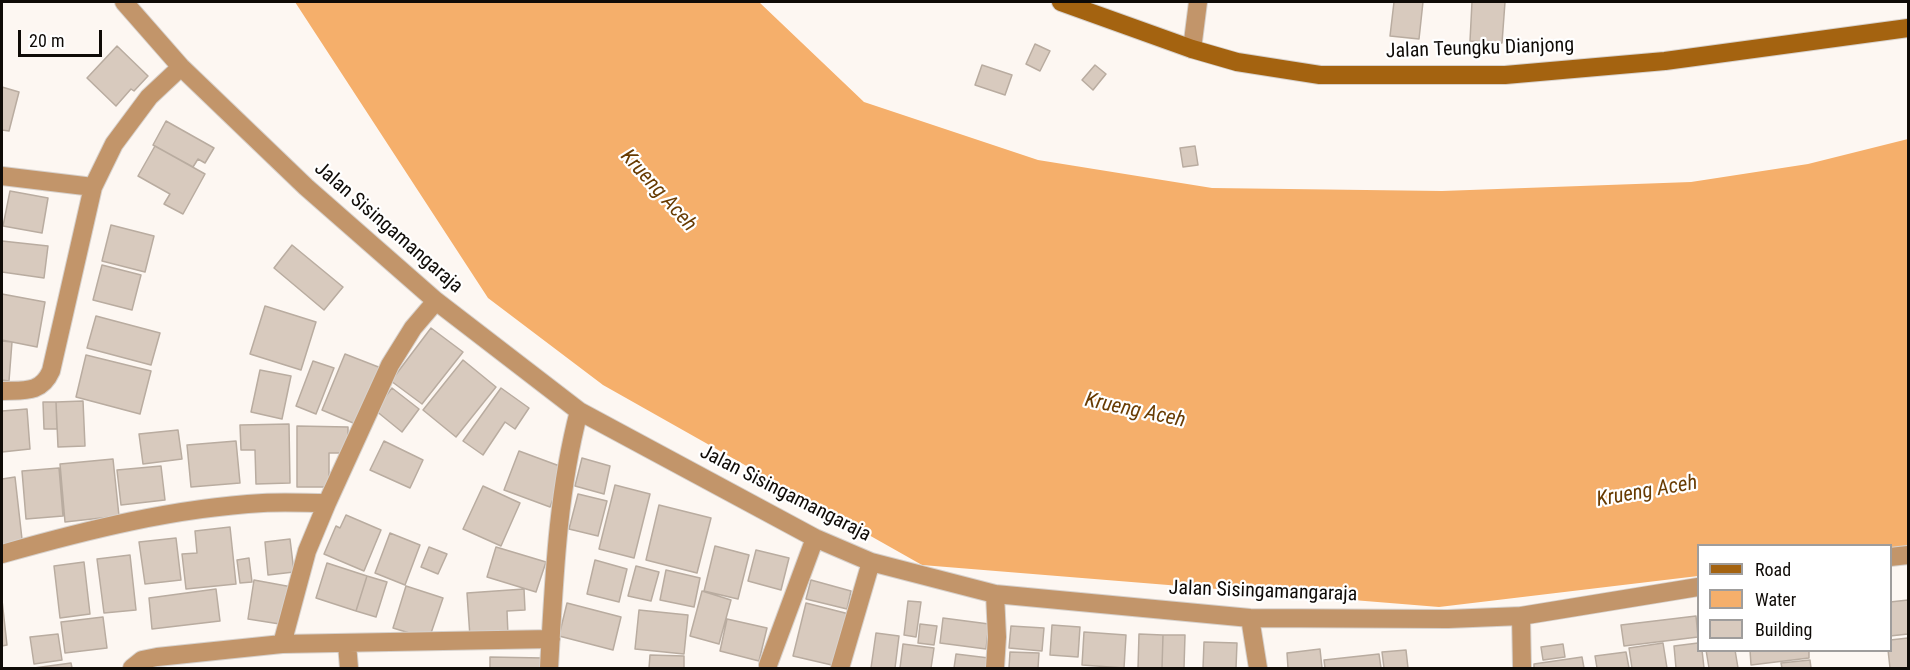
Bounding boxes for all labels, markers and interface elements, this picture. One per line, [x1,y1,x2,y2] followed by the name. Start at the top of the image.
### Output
[21,18,105,56] scale bar
[29,30,64,51] text: 20 m
[1385,34,1575,64] street label: Jalan Teungku Dianjong
[615,145,701,237] water label: Krueng Aceh
[309,157,467,299] street label: Jalan Sisingamangaraja
[1083,388,1187,434] water label: Krueng Aceh
[696,440,874,548] street label: Jalan Sisingamangaraja
[1595,471,1699,513] water label: Krueng Aceh
[1697,544,1892,652] legend
[1755,559,1791,580] text: Road
[1168,577,1358,607] street label: Jalan Sisingamangaraja
[1755,589,1796,610] text: Water
[1755,619,1812,640] text: Building

